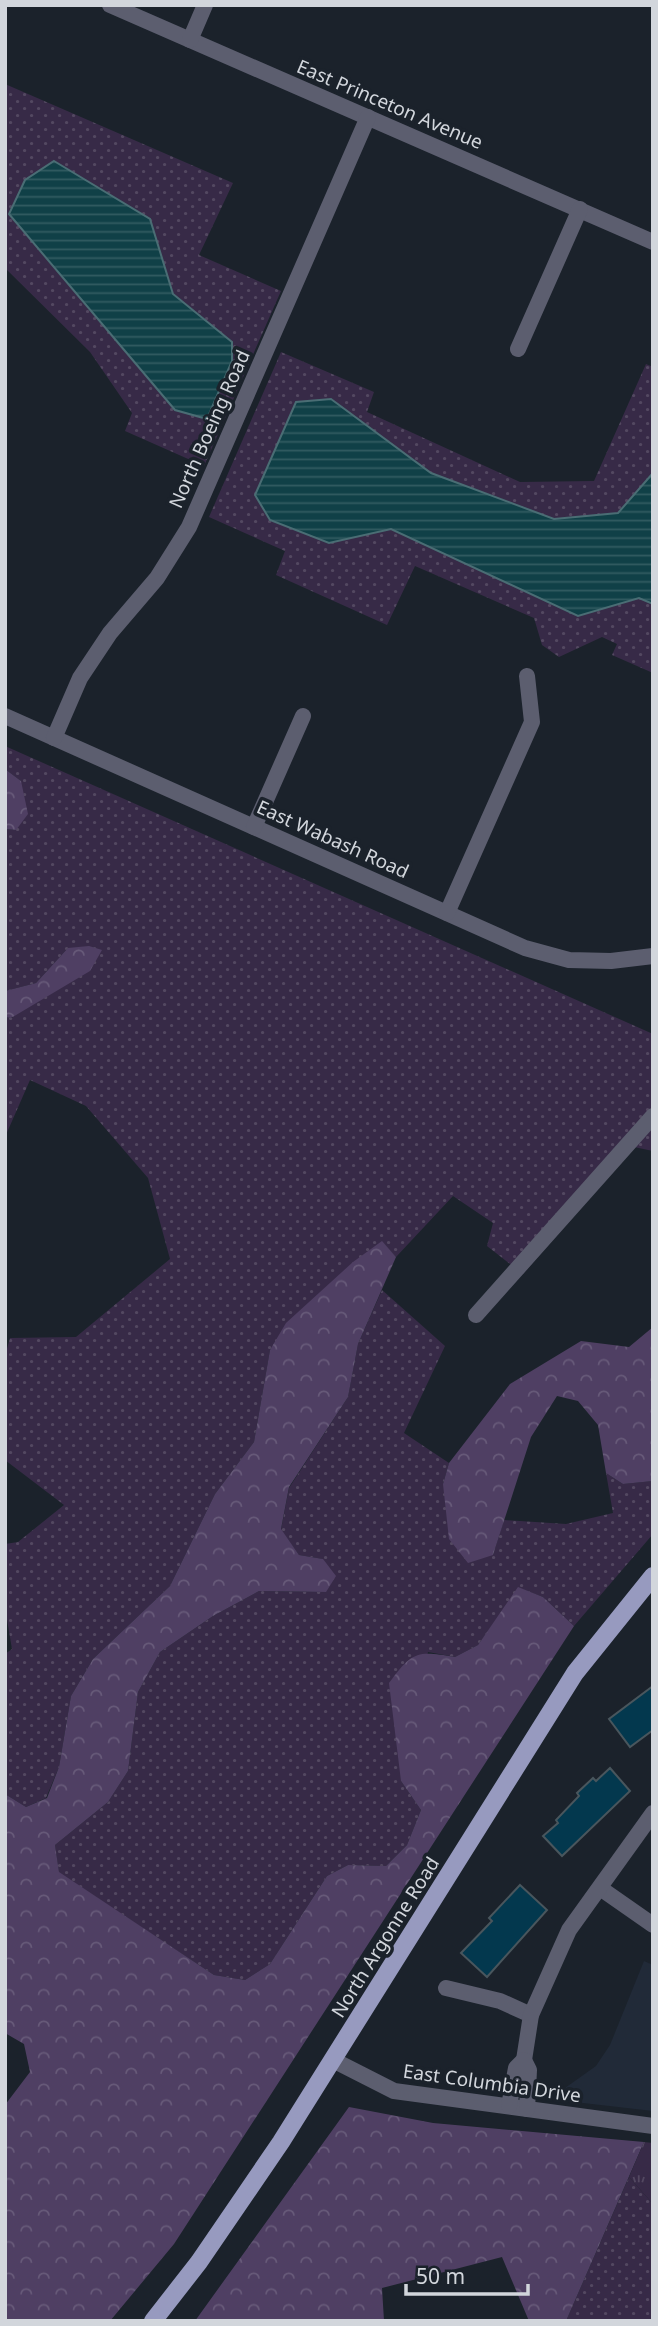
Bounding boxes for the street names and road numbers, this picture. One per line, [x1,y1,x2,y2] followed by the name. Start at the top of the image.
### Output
[293,53,487,155] street label: East Princeton Avenue
[162,346,256,512] street label: North Boeing Road
[253,794,413,884] street label: East Wabash Road
[325,1852,445,2022] street label: North Argonne Road
[401,2058,583,2108] street label: East Columbia Drive

